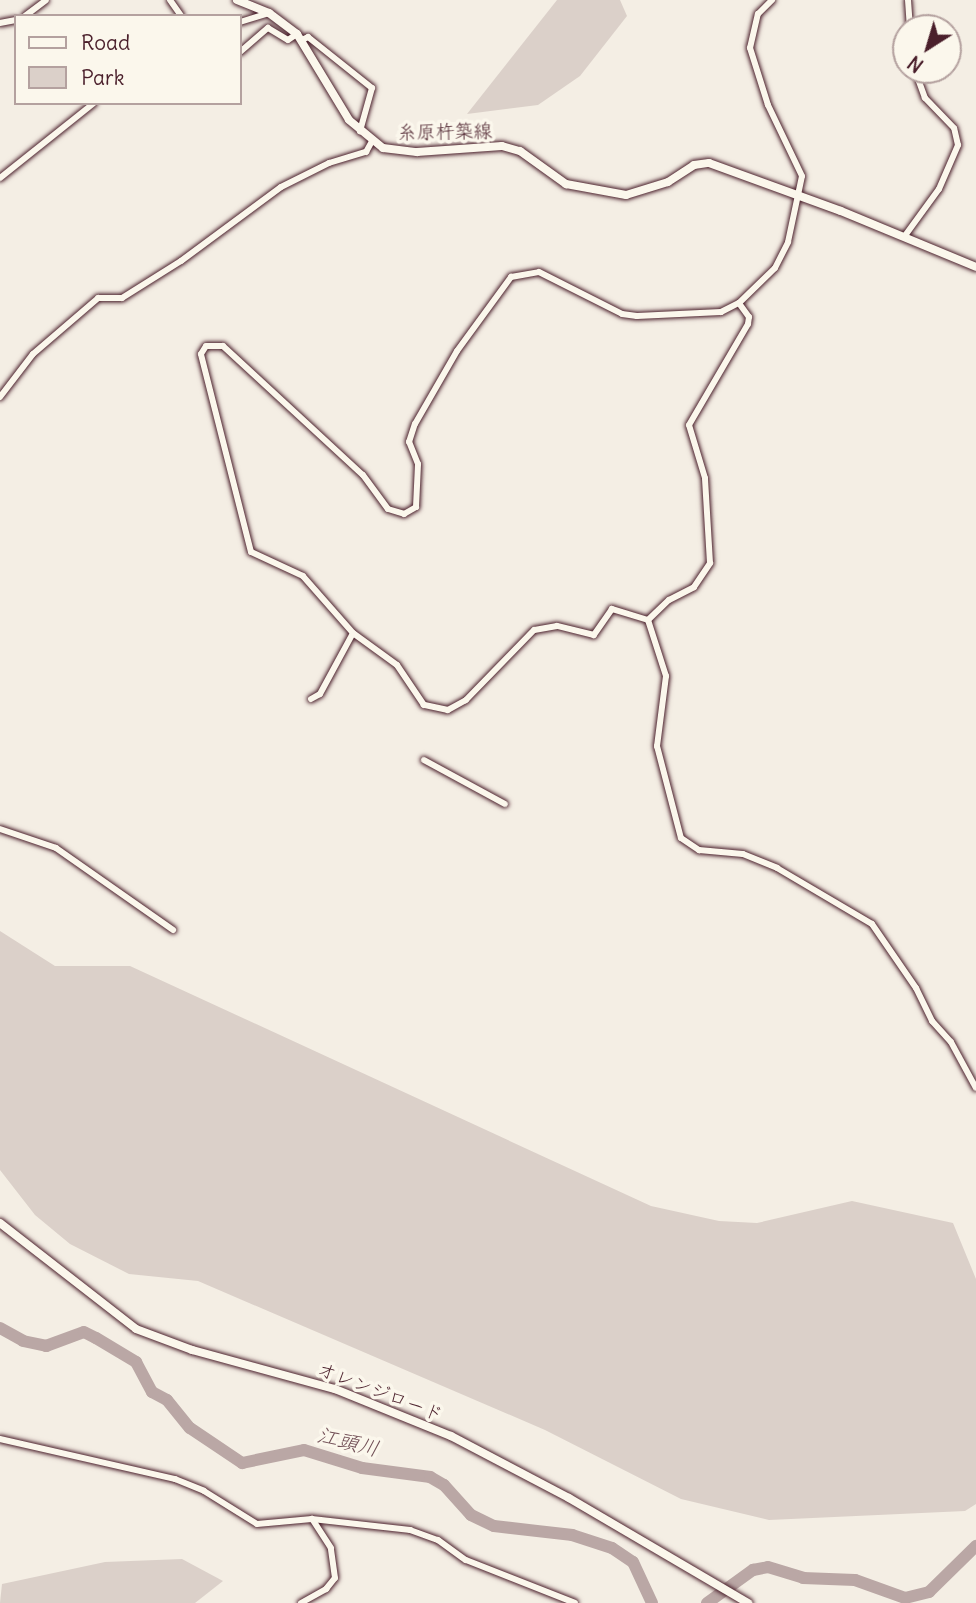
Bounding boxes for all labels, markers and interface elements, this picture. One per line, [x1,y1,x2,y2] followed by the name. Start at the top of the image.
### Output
[14,14,242,105] legend
[892,14,962,84] north arrow
[81,29,130,56] text: Road
[903,51,928,78] text: N
[81,64,124,91] text: Park
[397,120,493,144] street label: 糸原杵築線
[314,1358,446,1426] street label: オレンジロード
[314,1422,382,1462] water label: 江頭川

